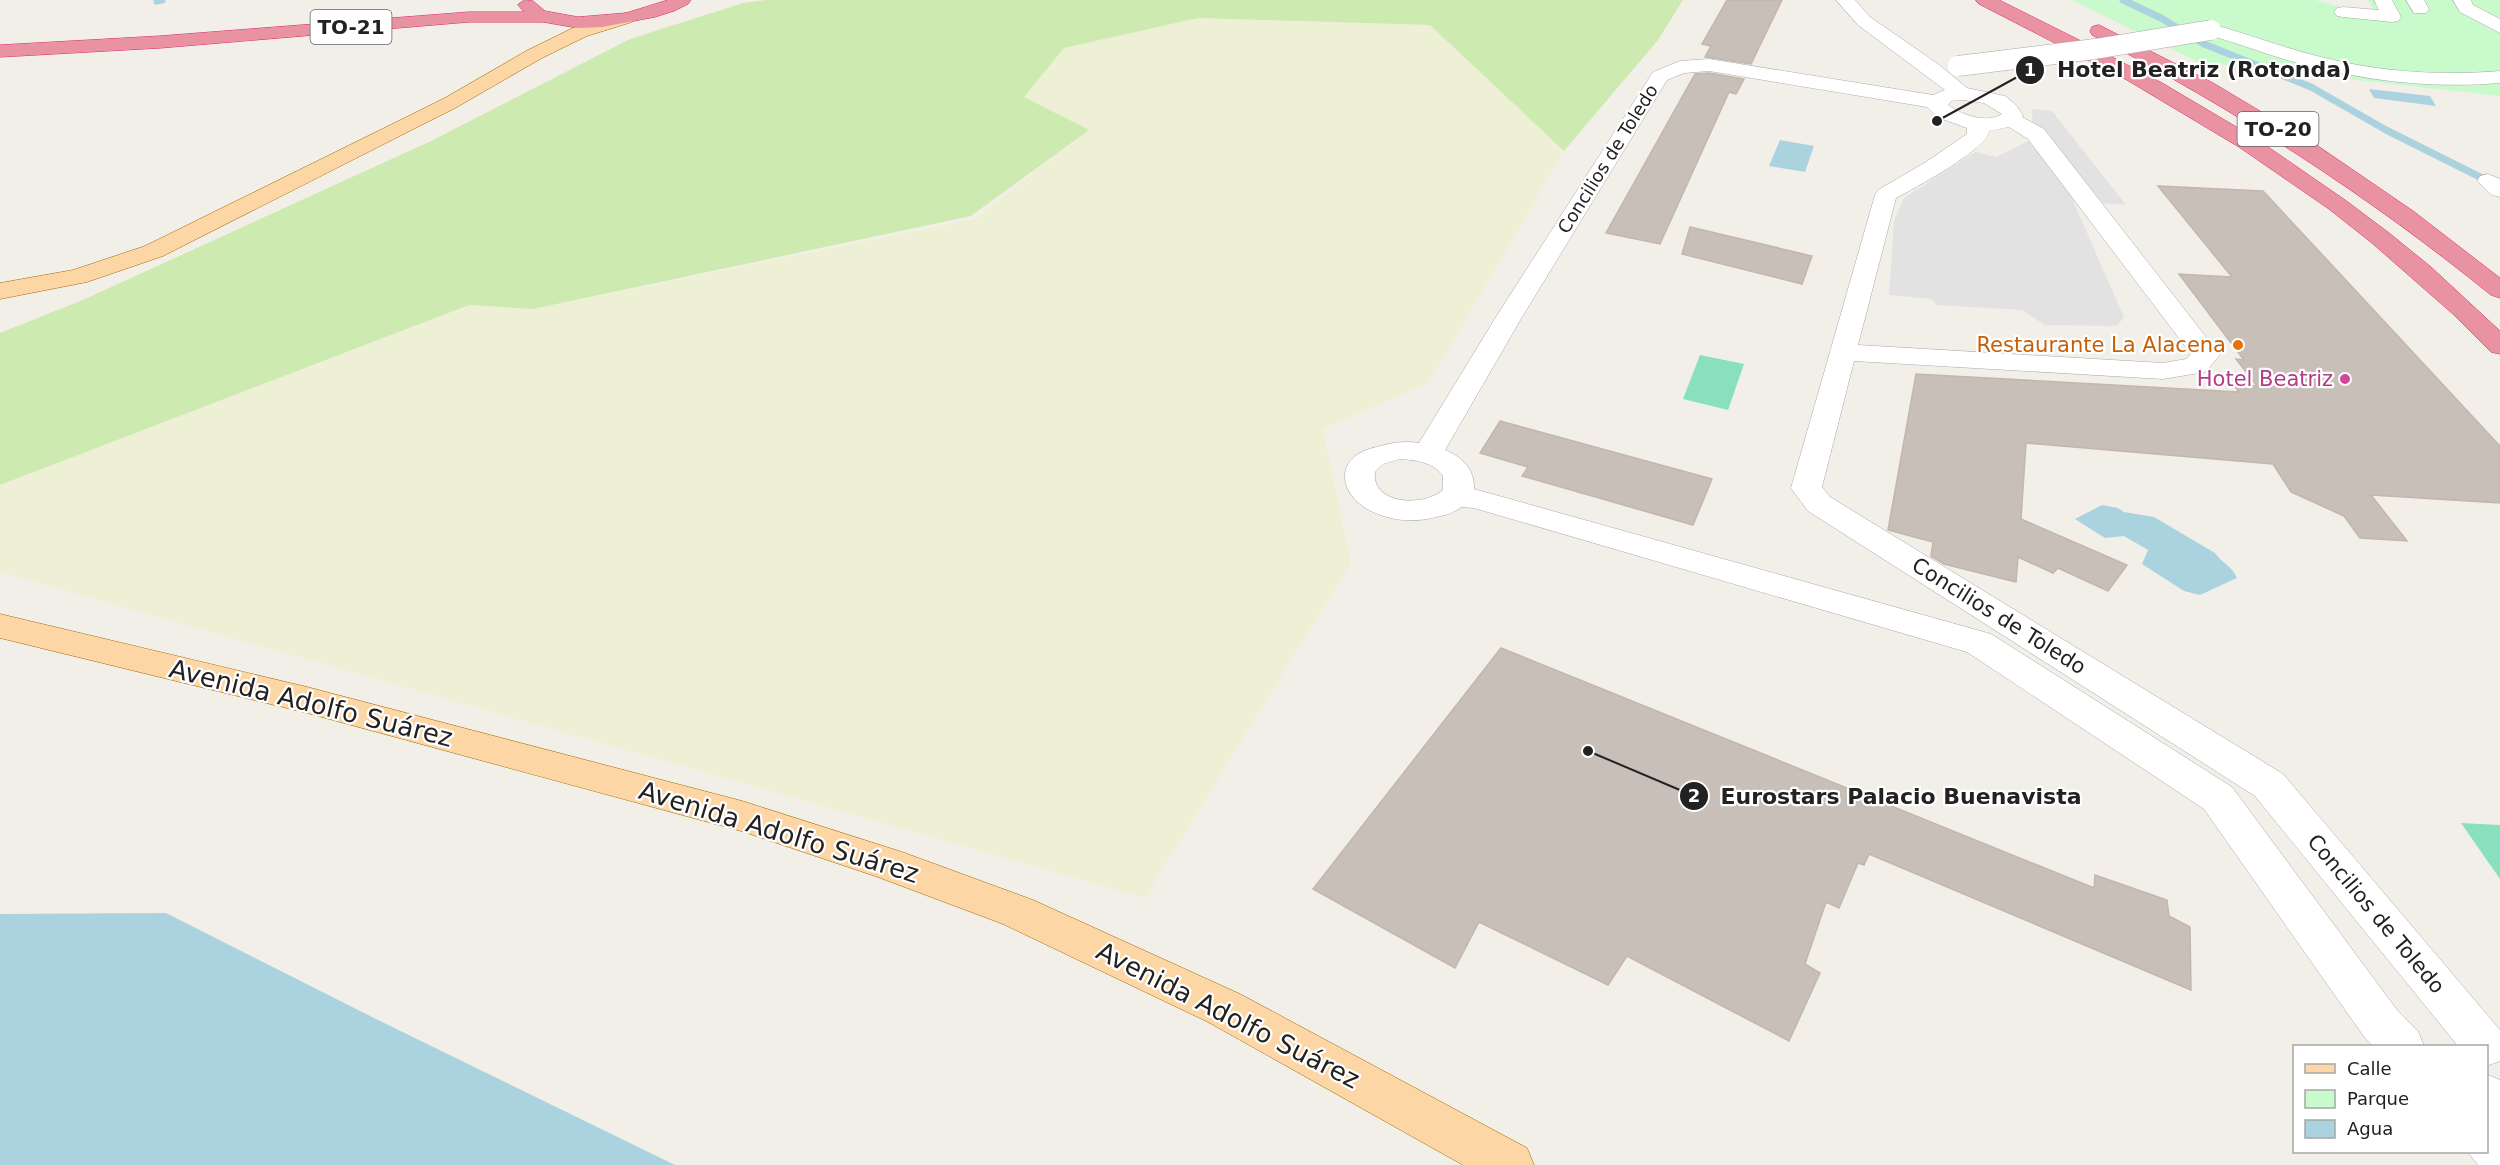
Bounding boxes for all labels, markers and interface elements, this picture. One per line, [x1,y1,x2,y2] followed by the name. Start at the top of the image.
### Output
[310,10,392,44] road number: TO-21
[2015,50,2363,90] callout: Hotel Beatriz (Rotonda)
[2057,57,2351,82] text: Hotel Beatriz (Rotonda)
[2024,59,2036,80] text: 1
[1553,80,1662,237] street label: Concilios de Toledo
[2238,112,2318,146] road number: TO-20
[1976,333,2226,357] place label: Restaurante La Alacena
[2231,338,2245,352] marker: Restaurante La Alacena
[2197,367,2333,391] place label: Hotel Beatriz
[2338,372,2352,386] marker: Hotel Beatriz
[1908,553,2090,679] street label: Concilios de Toledo
[166,653,456,753] street label: Avenida Adolfo Suárez
[635,775,923,889] street label: Avenida Adolfo Suárez
[1679,776,2094,816] callout: Eurostars Palacio Buenavista
[1720,784,2082,809] text: Eurostars Palacio Buenavista
[1688,785,1700,806] text: 2
[2302,830,2450,998] street label: Concilios de Toledo
[1092,936,1364,1094] street label: Avenida Adolfo Suárez
[2293,1045,2488,1153] legend
[2347,1058,2392,1079] text: Calle
[2347,1088,2409,1109] text: Parque
[2347,1118,2393,1139] text: Agua

